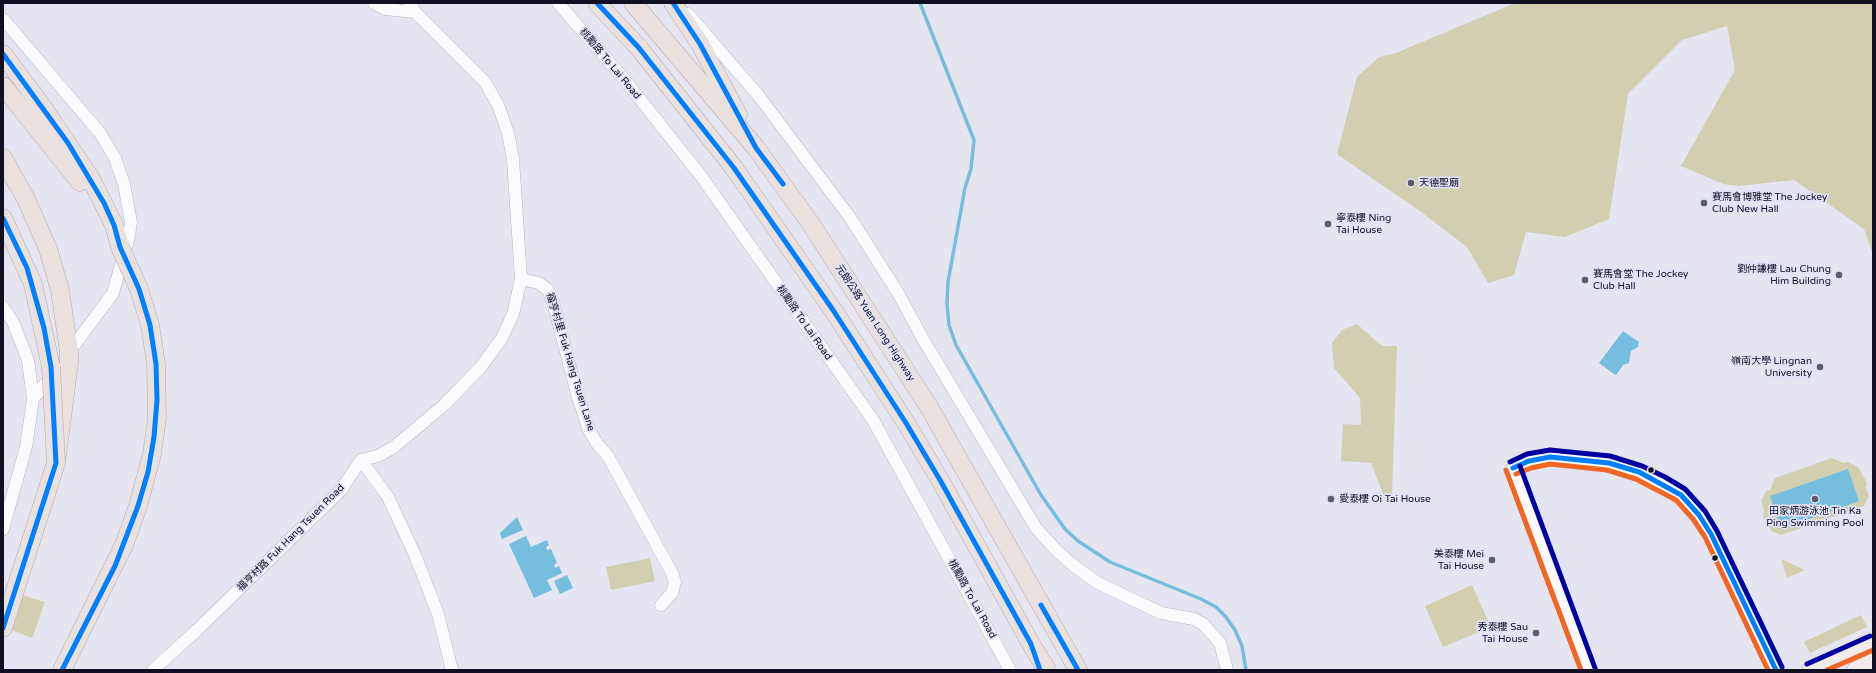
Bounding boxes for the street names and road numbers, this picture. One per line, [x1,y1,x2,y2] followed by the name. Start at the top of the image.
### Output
[577,26,643,102] street label: 桃勵路 To Lai Road
[833,262,917,384] street label: 元朗公路 Yuen Long Highway
[774,283,834,363] street label: 桃勵路 To Lai Road
[543,291,597,433] street label: 福亨村里 Fuk Hang Tsuen Lane
[235,482,347,594] street label: 福亨村路 Fuk Hang Tsuen Road
[945,557,999,641] street label: 桃勵路 To Lai Road

